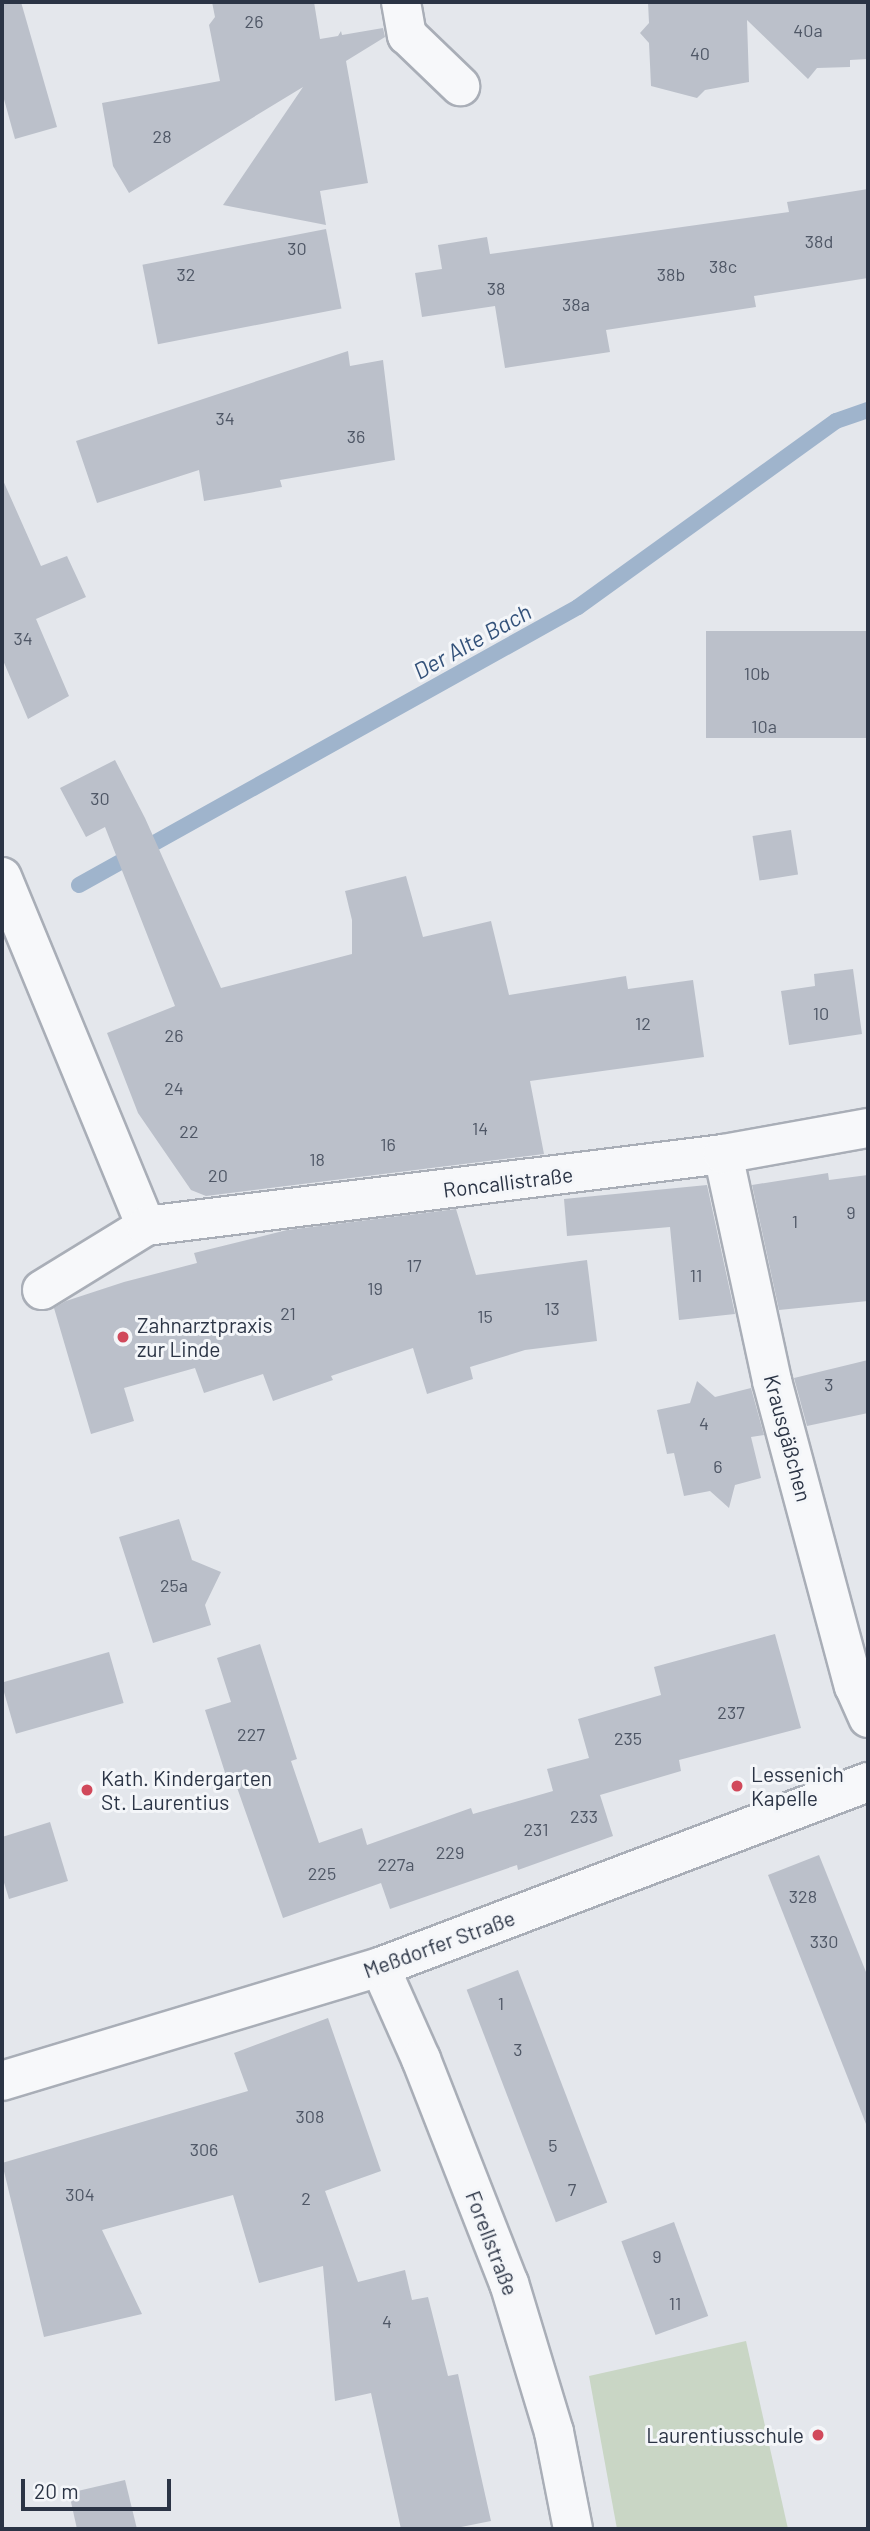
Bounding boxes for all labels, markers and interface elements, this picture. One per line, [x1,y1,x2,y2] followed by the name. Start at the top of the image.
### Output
[245,10,263,32] house number: 26
[793,19,823,41] house number: 40a
[690,42,710,64] house number: 40
[152,125,172,147] house number: 28
[805,230,833,252] house number: 38d
[287,237,307,259] house number: 30
[709,255,737,277] house number: 38c
[177,263,195,285] house number: 32
[657,263,685,285] house number: 38b
[487,277,505,299] house number: 38
[562,293,590,315] house number: 38a
[215,407,235,429] house number: 34
[347,425,365,447] house number: 36
[408,597,536,685] water label: Der Alte Bach
[13,627,33,649] house number: 34
[744,662,770,684] house number: 10b
[751,715,777,737] house number: 10a
[90,787,110,809] house number: 30
[813,1002,829,1024] house number: 10
[635,1012,651,1034] house number: 12
[165,1024,183,1046] house number: 26
[164,1077,184,1099] house number: 24
[472,1117,488,1139] house number: 14
[179,1120,199,1142] house number: 22
[380,1133,396,1155] house number: 16
[309,1148,325,1170] house number: 18
[441,1162,575,1202] street label: Roncallistraße
[208,1164,228,1186] house number: 20
[846,1201,856,1223] house number: 9
[792,1210,798,1232] house number: 1
[407,1254,421,1276] house number: 17
[690,1264,702,1286] house number: 11
[367,1277,383,1299] house number: 19
[544,1297,560,1319] house number: 13
[280,1302,296,1324] house number: 21
[477,1305,493,1327] house number: 15
[137,1312,273,1362] place label: Zahnarztpraxis zur Linde
[115,1329,131,1345] marker: Zahnarztpraxis zur Linde
[759,1372,817,1504] street label: Krausgäßchen
[824,1373,834,1395] house number: 3
[699,1412,709,1434] house number: 4
[713,1455,723,1477] house number: 6
[160,1574,188,1596] house number: 25a
[717,1701,745,1723] house number: 237
[237,1723,265,1745] house number: 227
[614,1727,642,1749] house number: 235
[751,1761,844,1811] place label: Lessenich Kapelle
[101,1765,272,1815] place label: Kath. Kindergarten St. Laurentius
[729,1778,745,1794] marker: Lessenich Kapelle
[79,1782,95,1798] marker: Kath. Kindergarten St. Laurentius
[570,1805,598,1827] house number: 233
[524,1818,548,1840] house number: 231
[436,1841,464,1863] house number: 229
[377,1853,415,1875] house number: 227a
[308,1862,336,1884] house number: 225
[789,1885,817,1907] house number: 328
[360,1905,518,1983] street label: Meßdorfer Straße
[810,1930,838,1952] house number: 330
[498,1992,504,2014] house number: 1
[513,2038,523,2060] house number: 3
[296,2105,324,2127] house number: 308
[548,2134,558,2156] house number: 5
[190,2138,218,2160] house number: 306
[568,2178,576,2200] house number: 7
[65,2183,95,2205] house number: 304
[301,2187,311,2209] house number: 2
[461,2187,523,2299] street label: Forellstraße
[652,2245,662,2267] house number: 9
[669,2292,681,2314] house number: 11
[382,2310,392,2332] house number: 4
[646,2422,804,2448] place label: Laurentiusschule
[810,2427,826,2443] marker: Laurentiusschule
[24,2464,175,2508] scale bar
[34,2478,79,2503] text: 20 m

